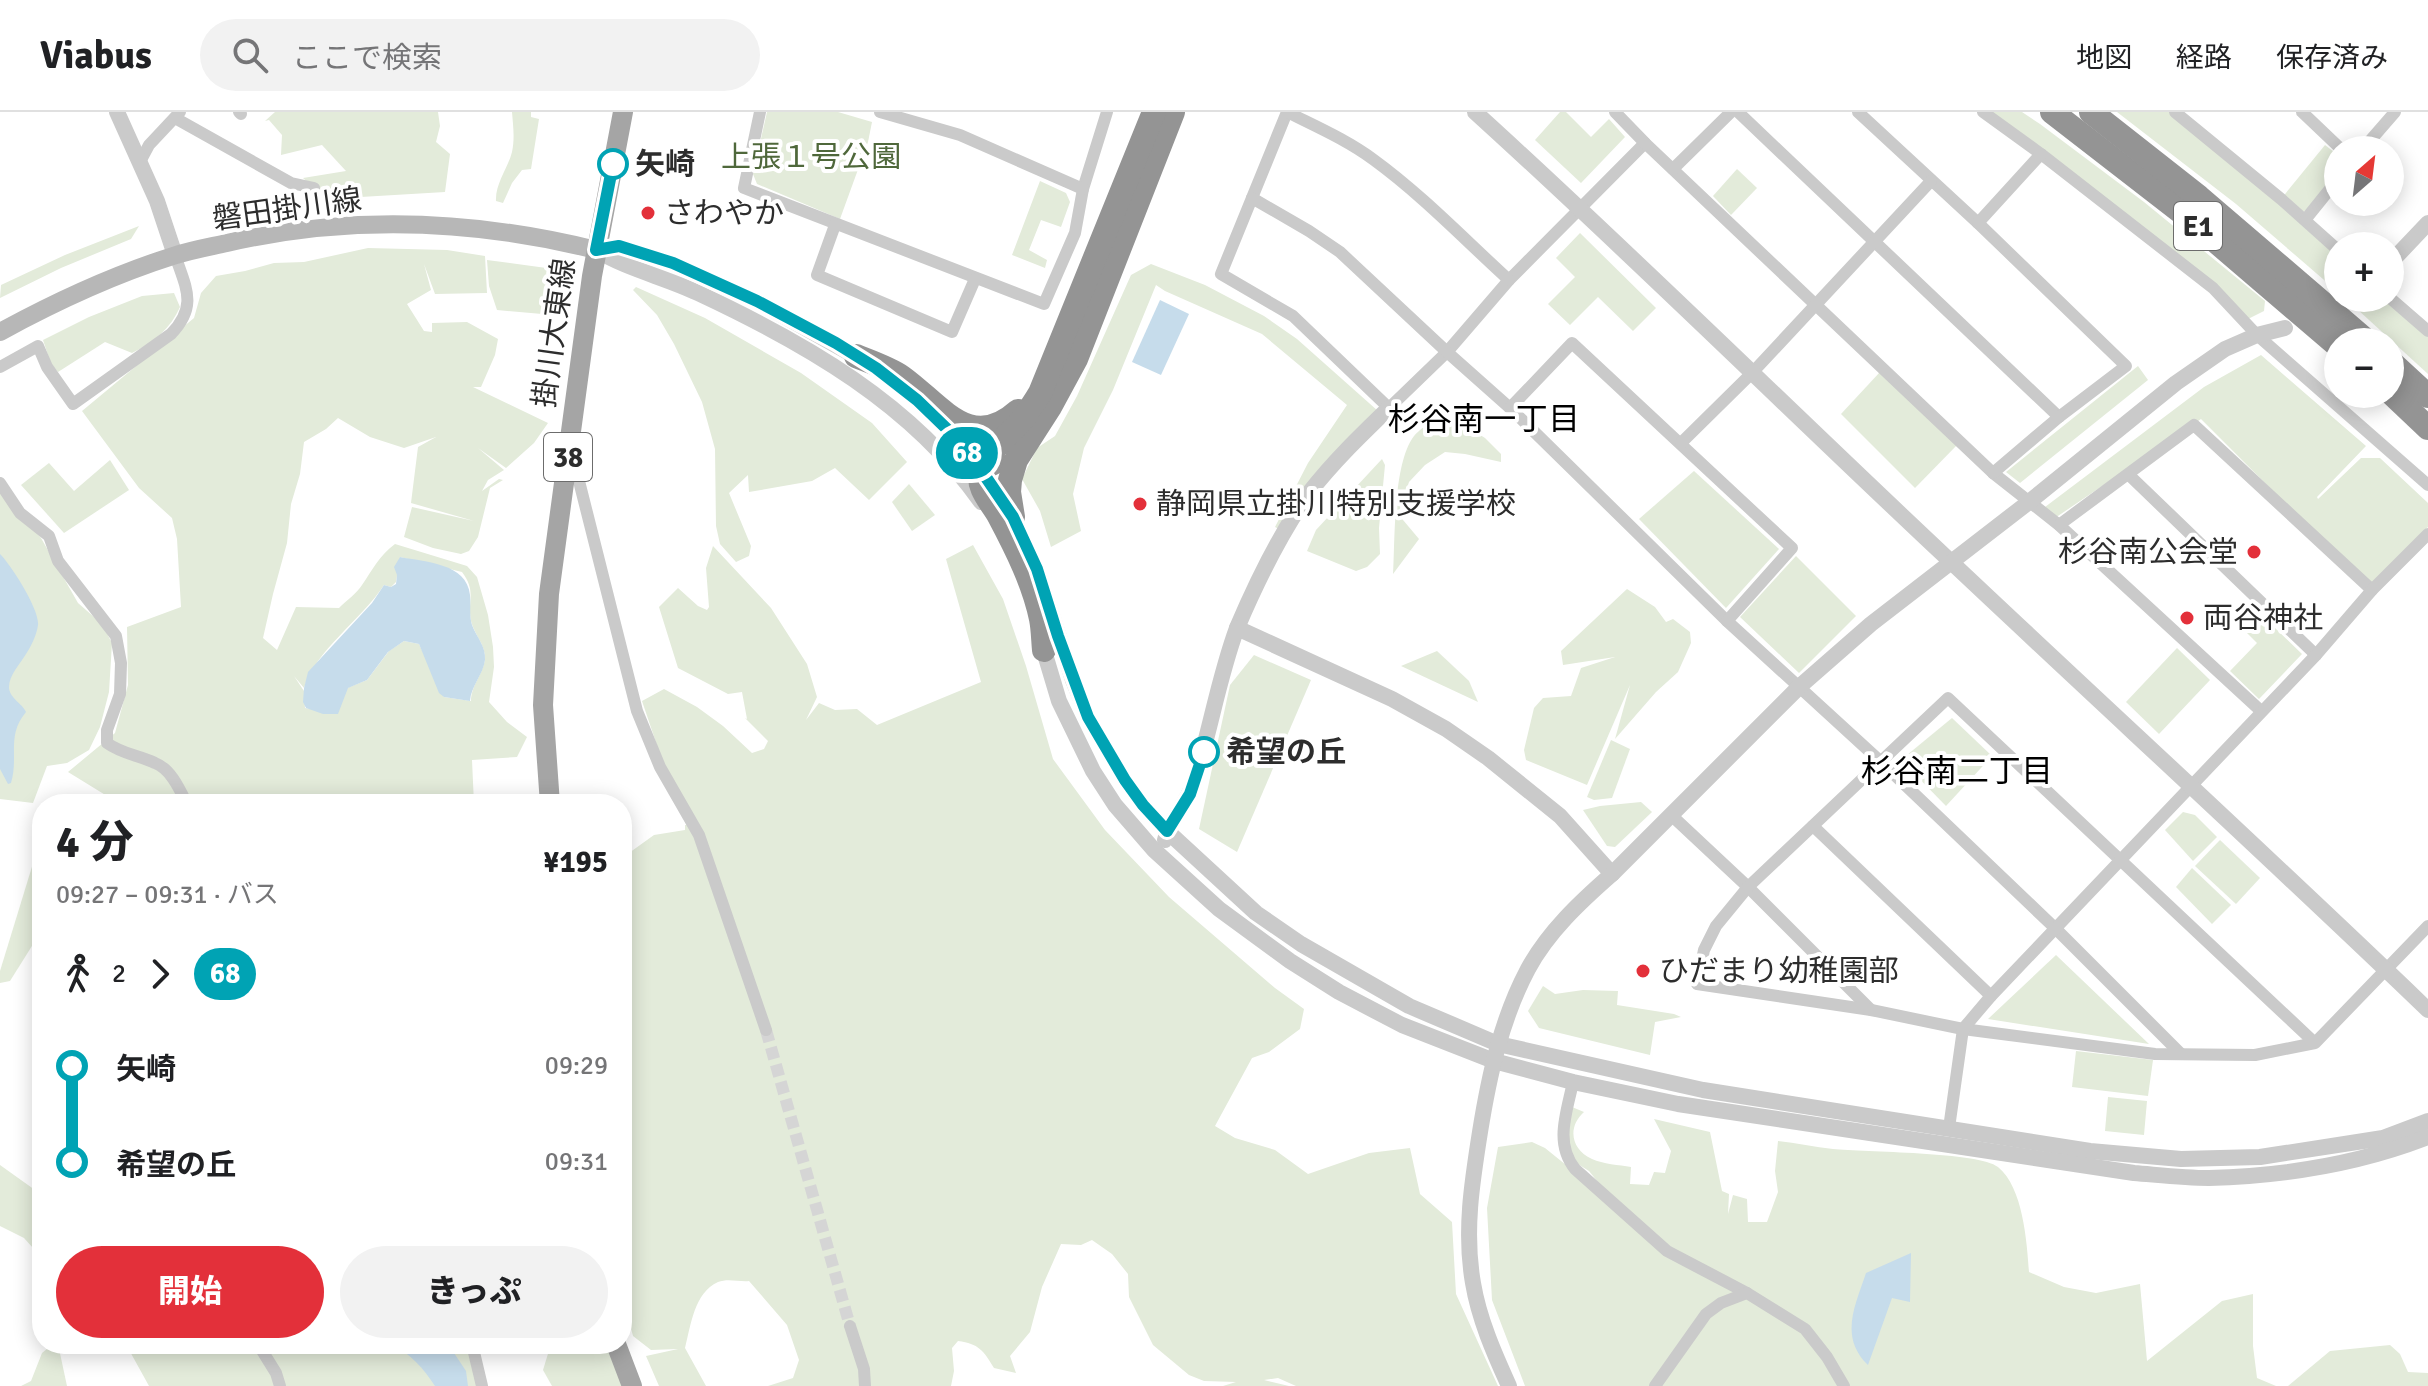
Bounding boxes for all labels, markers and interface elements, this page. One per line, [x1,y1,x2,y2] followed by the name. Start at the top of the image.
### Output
[200,19,760,91] search box
[40,32,152,79] text: Viabus
[228,33,272,77] icon: search
[292,40,442,77] text: ここで検索
[2076,41,2132,75] text: 地図
[2176,41,2232,75] text: 経路
[2276,41,2388,75] text: 保存済み
[2324,136,2404,216] north arrow
[2324,136,2404,408] map controls
[721,139,901,176] park label: 上張１号公園
[635,146,695,183] place label: 矢崎
[598,149,628,179] marker: 矢崎
[210,181,364,238] street label: 磐田掛川線
[664,195,784,232] place label: さわやか
[2174,202,2222,250] road number: E1
[639,204,657,222] marker: さわやか
[2324,232,2404,312] button: +
[526,256,583,410] street label: 掛川大東線
[2324,328,2404,408] button: −
[1388,400,1580,439] district label: 杉谷南一丁目
[931,427,1003,479] line badge: 68
[544,433,592,481] road number: 38
[952,436,982,470] text: 68
[1156,486,1516,523] place label: 静岡県立掛川特別支援学校
[1131,495,1149,513] marker: 静岡県立掛川特別支援学校
[2058,534,2238,571] place label: 杉谷南公会堂
[2245,543,2263,561] marker: 杉谷南公会堂
[2203,600,2323,637] place label: 両谷神社
[2178,609,2196,627] marker: 両谷神社
[1226,734,1346,771] place label: 希望の丘
[1189,737,1219,767] marker: 希望の丘
[1861,752,2053,791] district label: 杉谷南二丁目
[56,816,133,870] text: 4 分
[543,844,608,881] text: ¥195
[56,879,279,911] text: 09:27 – 09:31 · バス
[56,952,100,996] icon: walk
[138,952,182,996] icon: forward
[1659,953,1898,990] place label: ひだまり幼稚園部
[210,957,240,991] text: 68
[112,958,126,990] text: 2
[1634,962,1652,980] marker: ひだまり幼稚園部
[545,1050,608,1082] text: 09:29
[116,1051,176,1088] text: 矢崎
[545,1146,608,1178] text: 09:31
[116,1147,236,1184] text: 希望の丘
[56,1246,324,1338] button: 開始
[340,1246,608,1338] button: きっぷ

